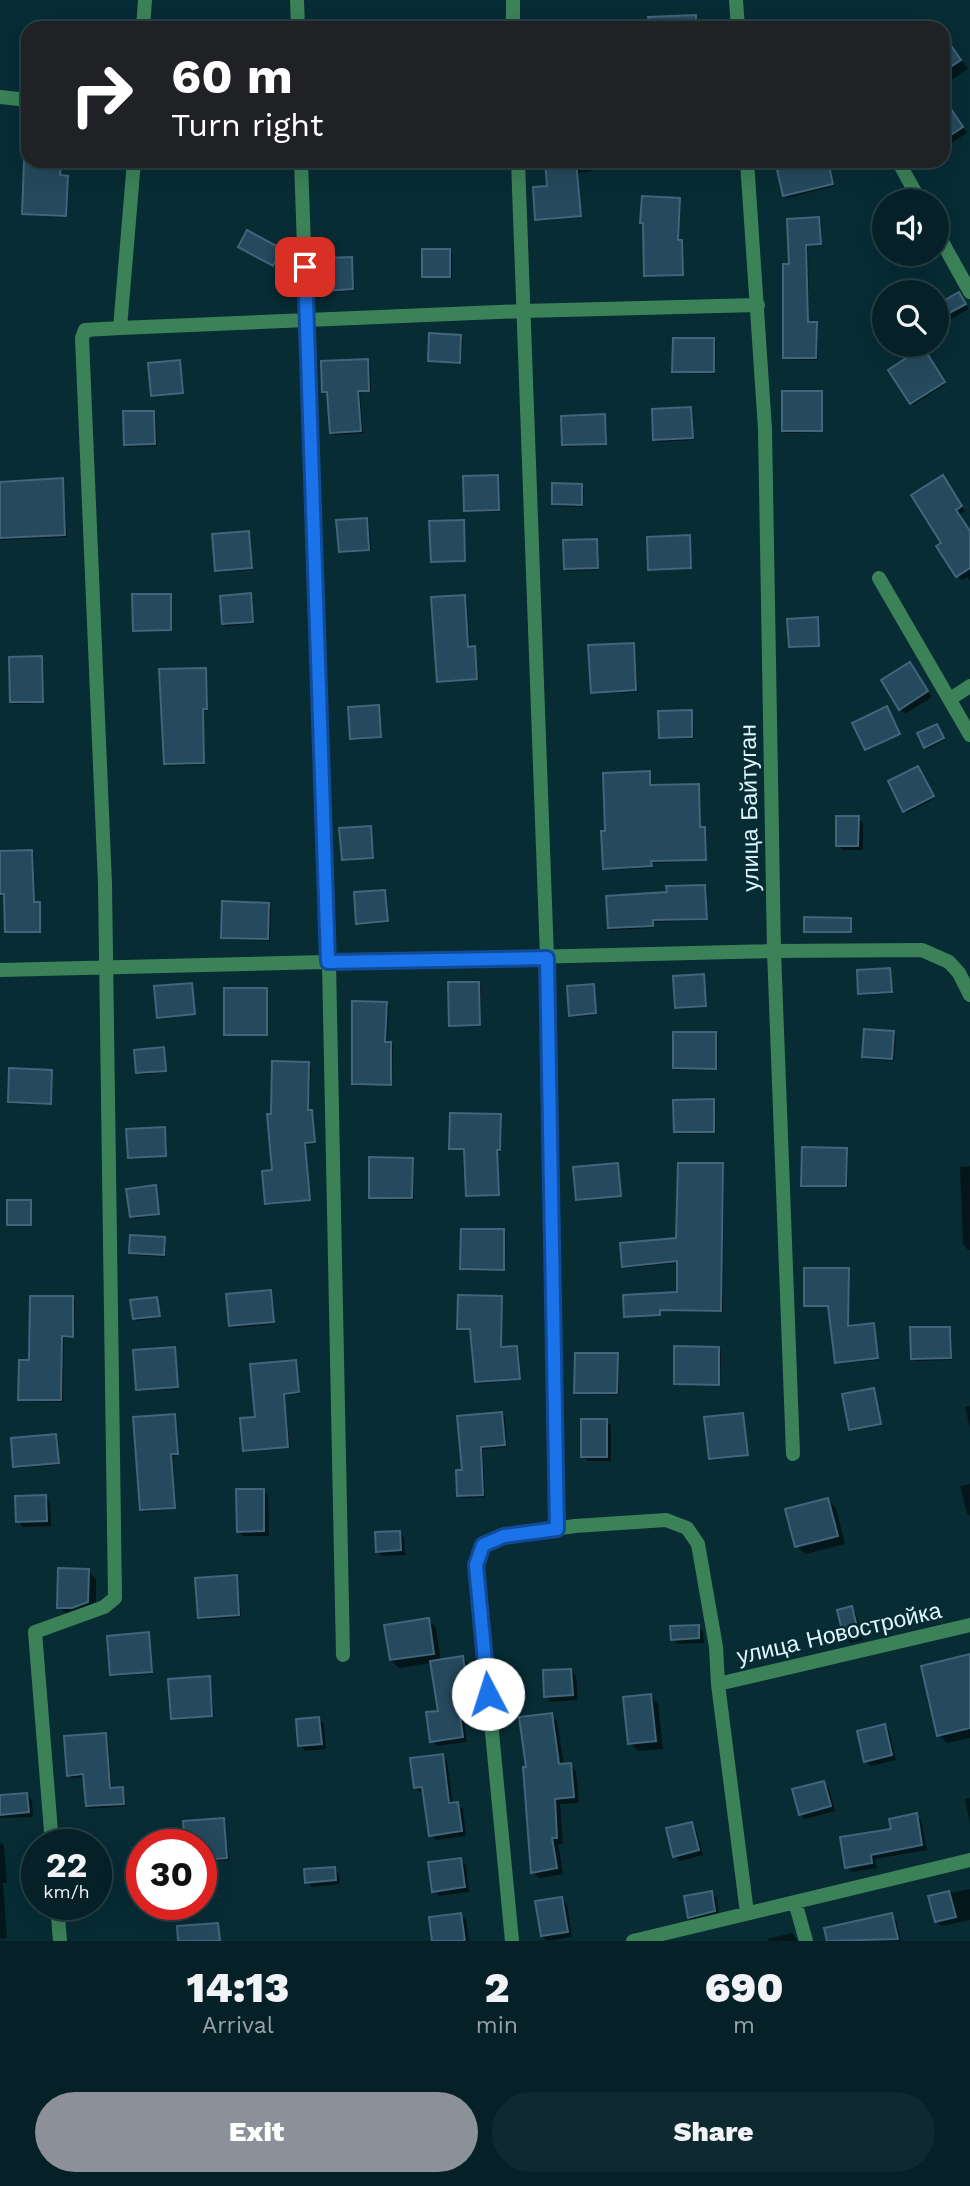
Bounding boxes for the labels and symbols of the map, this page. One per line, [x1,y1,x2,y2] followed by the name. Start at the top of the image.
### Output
[275,237,335,297] pin
[735,724,764,892] street label: улица Байтуган
[734,1597,944,1670] street label: улица Новостройка
[451,1657,525,1731] position arrow
[126,1829,217,1920] speed limit sign: 30

